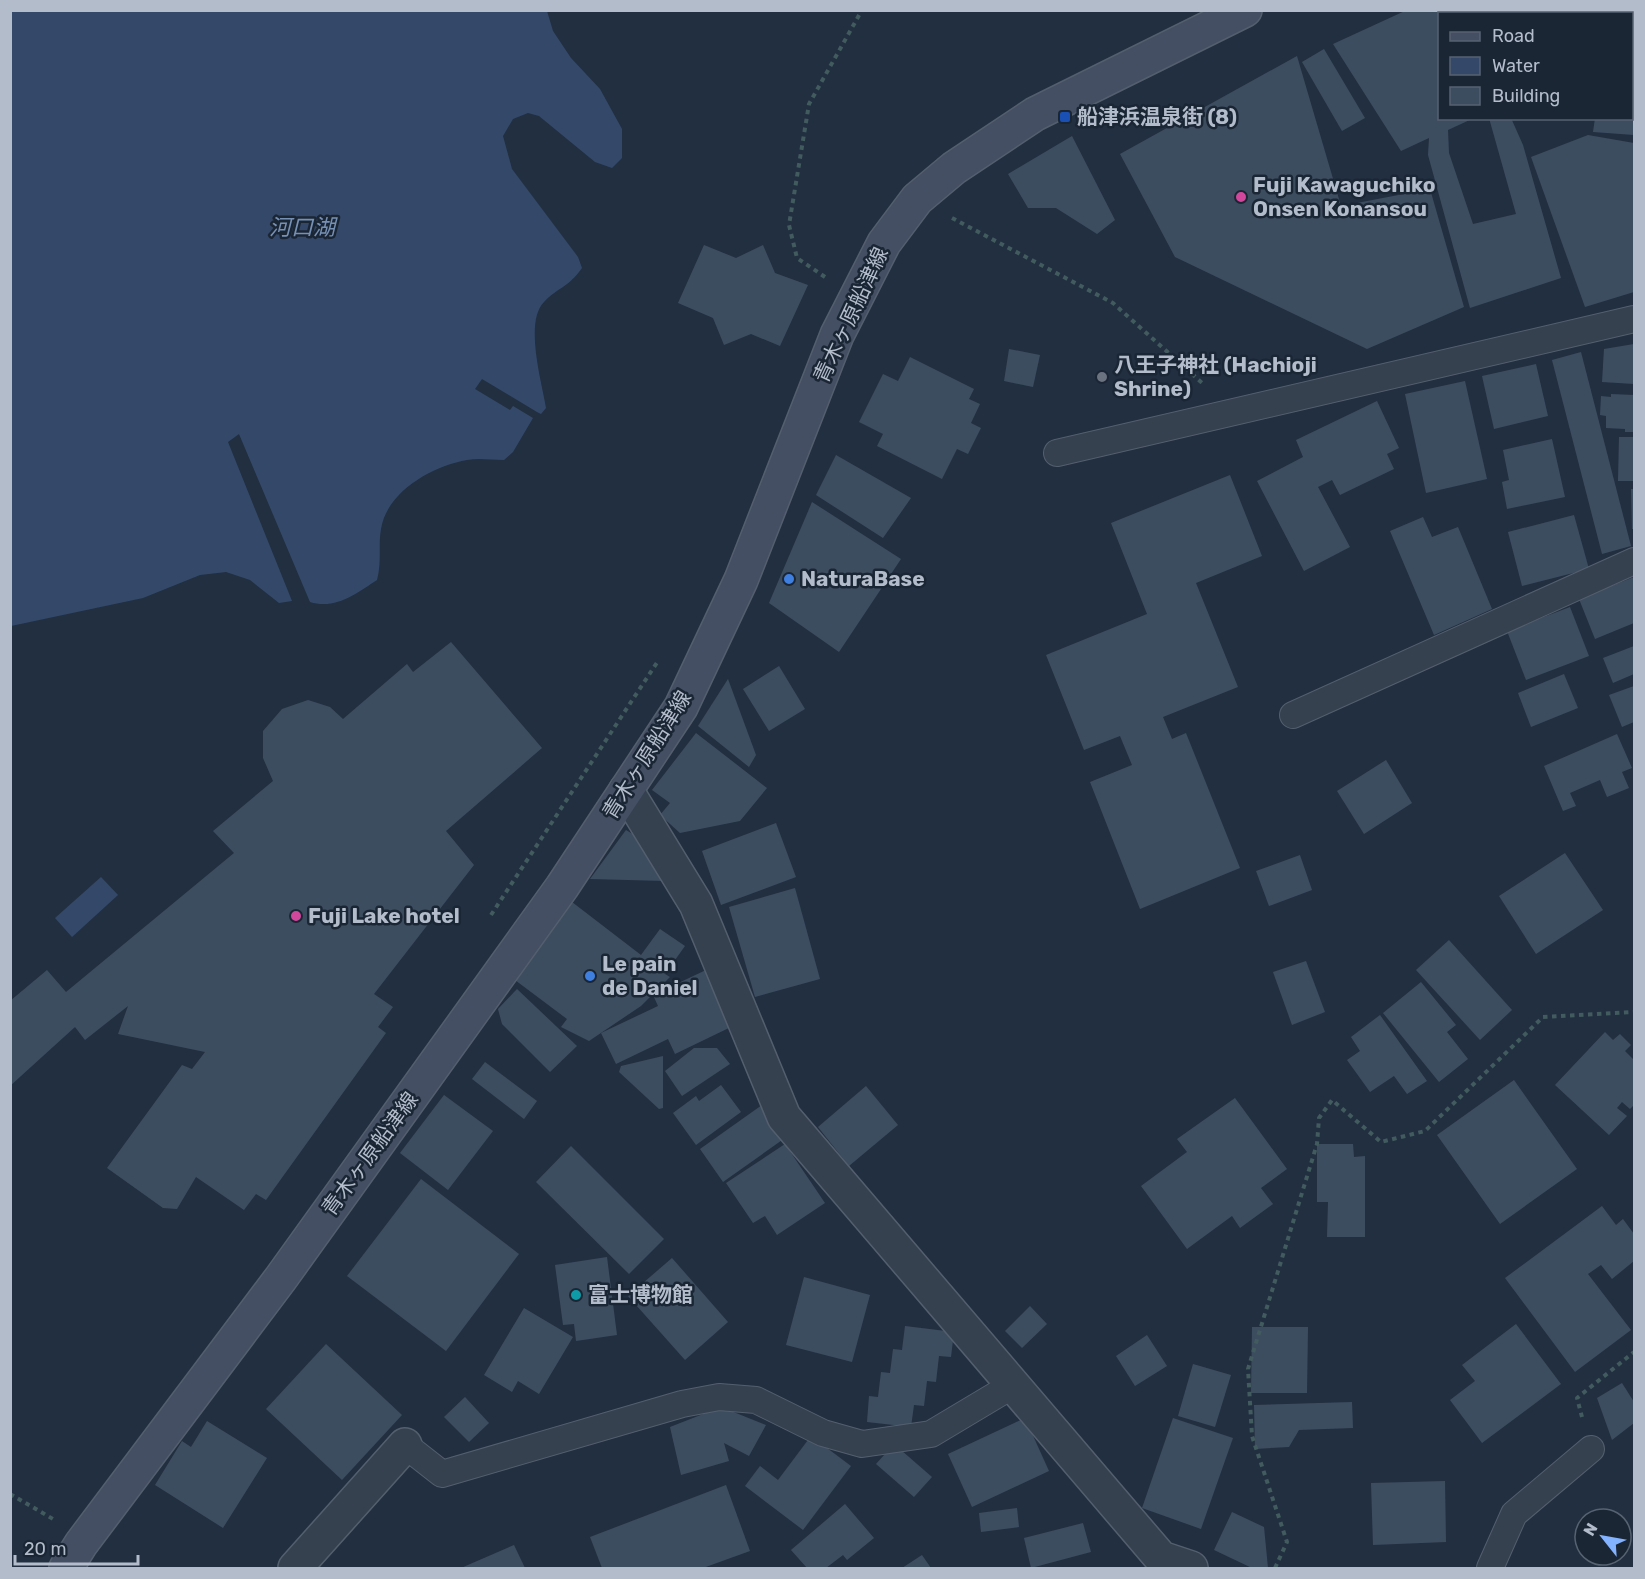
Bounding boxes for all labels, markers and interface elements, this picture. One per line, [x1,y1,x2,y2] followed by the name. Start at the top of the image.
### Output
[1438,12,1633,120] legend
[1492,25,1535,47] text: Road
[1492,55,1540,77] text: Water
[1492,85,1560,107] text: Building
[1077,104,1237,129] place label: 船津浜温泉街 (8)
[1058,110,1072,124] marker: 船津浜温泉街 (8)
[1253,172,1436,221] place label: Fuji Kawaguchiko Onsen Konansou
[1234,190,1248,204] marker: Fuji Kawaguchiko Onsen Konansou
[269,214,338,241] water label: 河口湖
[808,243,893,387] street label: 青木ヶ原船津線
[1114,352,1317,401] place label: 八王子神社 (Hachioji Shrine)
[1095,370,1109,384] marker: 八王子神社 (Hachioji Shrine)
[801,566,925,591] place label: NaturaBase
[782,572,796,586] marker: NaturaBase
[597,686,696,824] street label: 青木ヶ原船津線
[308,903,460,928] place label: Fuji Lake hotel
[289,909,303,923] marker: Fuji Lake hotel
[602,951,698,1000] place label: Le pain de Daniel
[583,969,597,983] marker: Le pain de Daniel
[316,1087,423,1221] street label: 青木ヶ原船津線
[588,1282,693,1307] place label: 富士博物館
[569,1288,583,1302] marker: 富士博物館
[1573,1507,1633,1567] north arrow
[1579,1520,1602,1539] text: N
[15,1528,138,1566] scale bar
[24,1538,66,1560] text: 20 m

